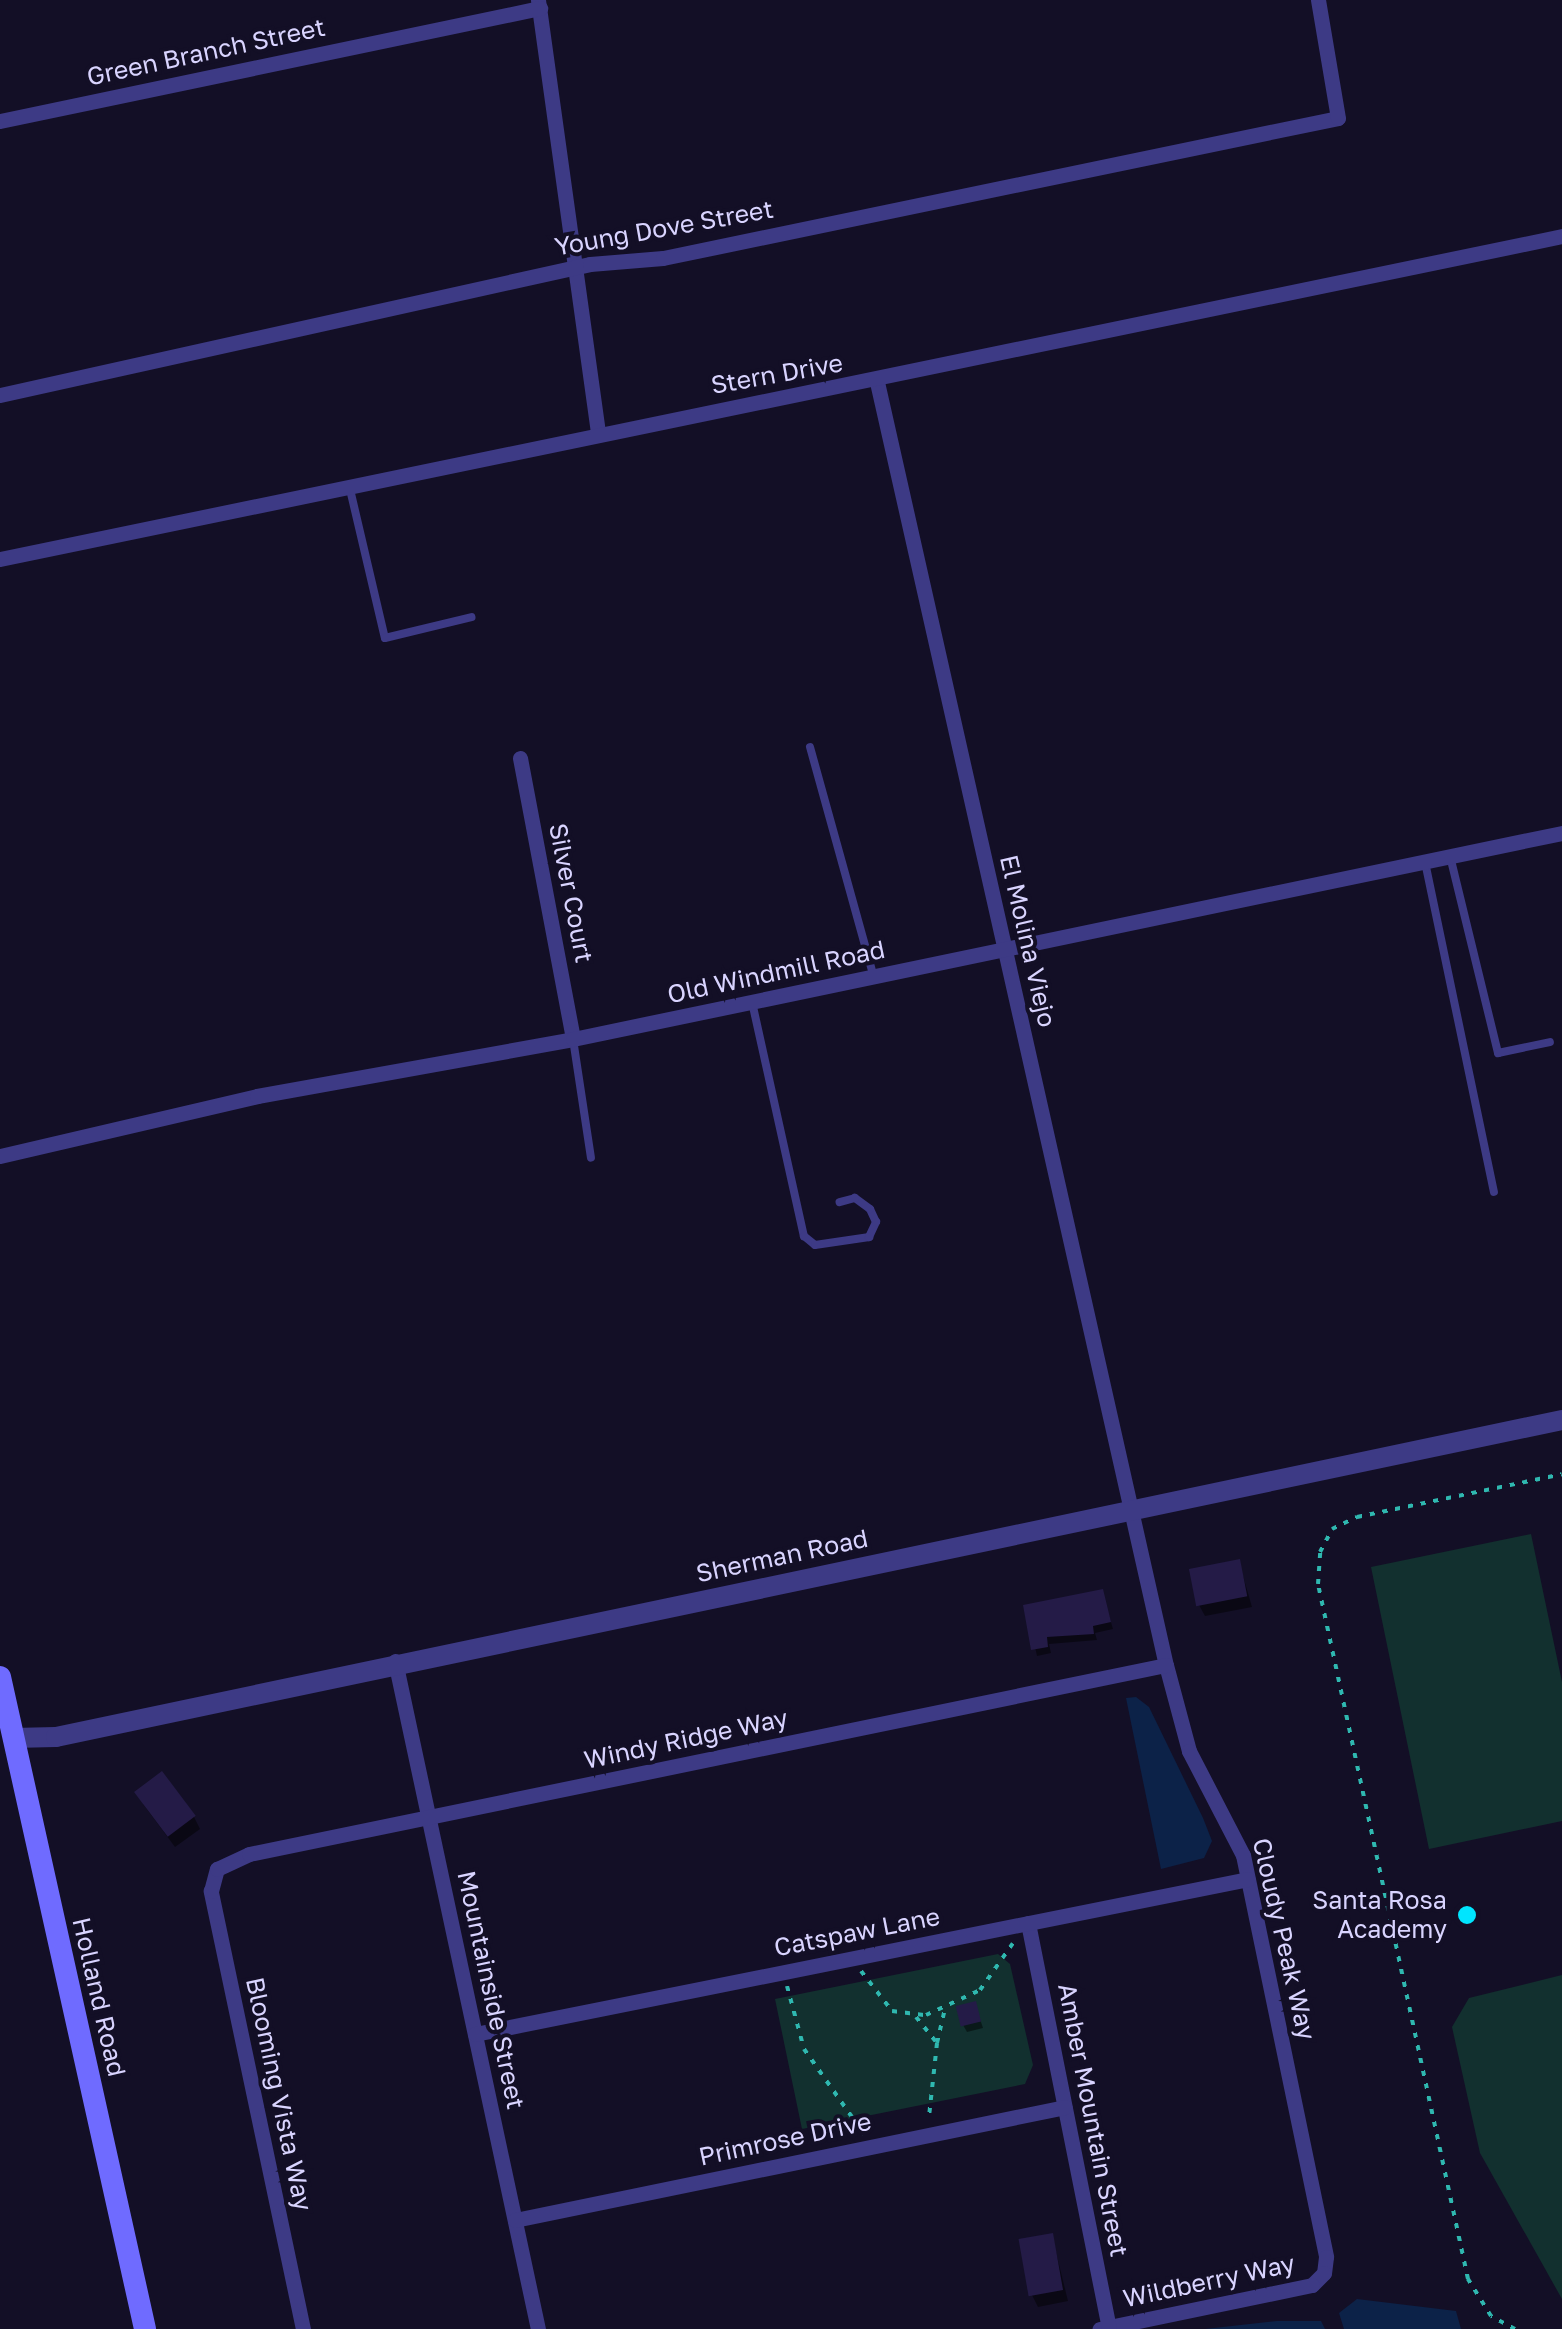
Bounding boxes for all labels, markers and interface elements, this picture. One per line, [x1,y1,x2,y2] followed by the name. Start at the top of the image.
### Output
[84,12,328,92] street label: Green Branch Street
[552,194,776,262] street label: Young Dove Street
[709,348,845,400] street label: Stern Drive
[543,821,599,965] street label: Silver Court
[994,852,1062,1030] street label: El Molina Viejo
[664,934,888,1010] street label: Old Windmill Road
[693,1523,871,1589] street label: Sherman Road
[581,1703,791,1775] street label: Windy Ridge Way
[1246,1835,1322,2043] street label: Cloudy Peak Way
[451,1868,531,2112] street label: Mountainside Street
[1312,1886,1447,1945] place label: Santa Rosa Academy
[771,1901,943,1963] street label: Catspaw Lane
[1456,1904,1478,1926] marker: Santa Rosa Academy
[66,1915,132,2079] street label: Holland Road
[240,1974,318,2214] street label: Blooming Vista Way
[1052,1981,1134,2259] street label: Amber Mountain Street
[696,2106,874,2172] street label: Primrose Drive
[1120,2248,1298,2314] street label: Wildberry Way

